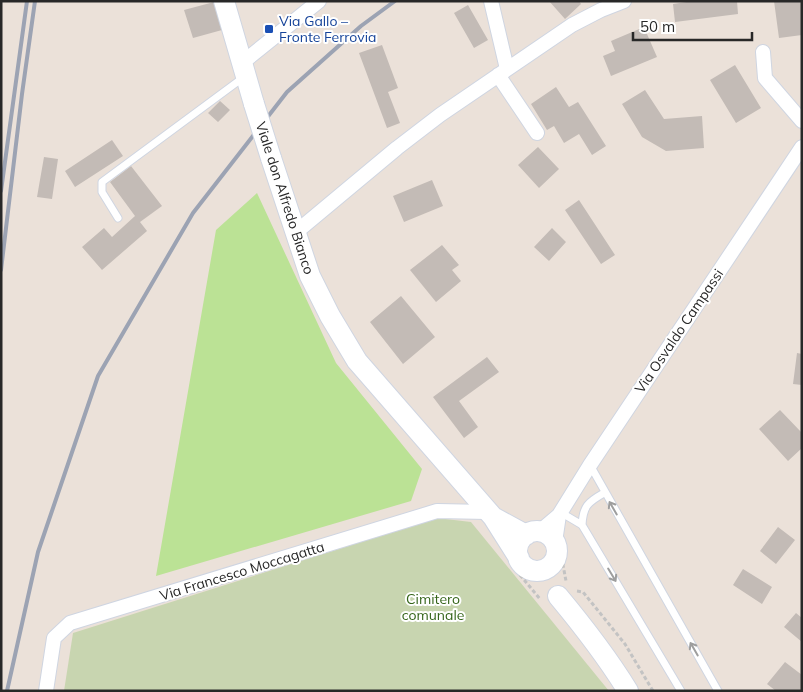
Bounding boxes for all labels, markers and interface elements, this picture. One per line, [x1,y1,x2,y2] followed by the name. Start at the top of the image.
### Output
[633,10,752,42] scale bar
[279,12,376,46] place label: Via Gallo – Fronte Ferrovia
[640,17,675,36] text: 50 m
[263,23,275,35] marker: Via Gallo – Fronte Ferrovia
[252,119,318,277] street label: Viale don Alfredo Bianco
[631,265,727,397] street label: Via Osvaldo Campassi
[607,501,617,515] one-way arrow
[158,537,326,605] street label: Via Francesco Moccagatta
[608,568,618,582] one-way arrow
[402,590,464,624] park label: Cimitero comunale
[689,641,699,656] one-way arrow

